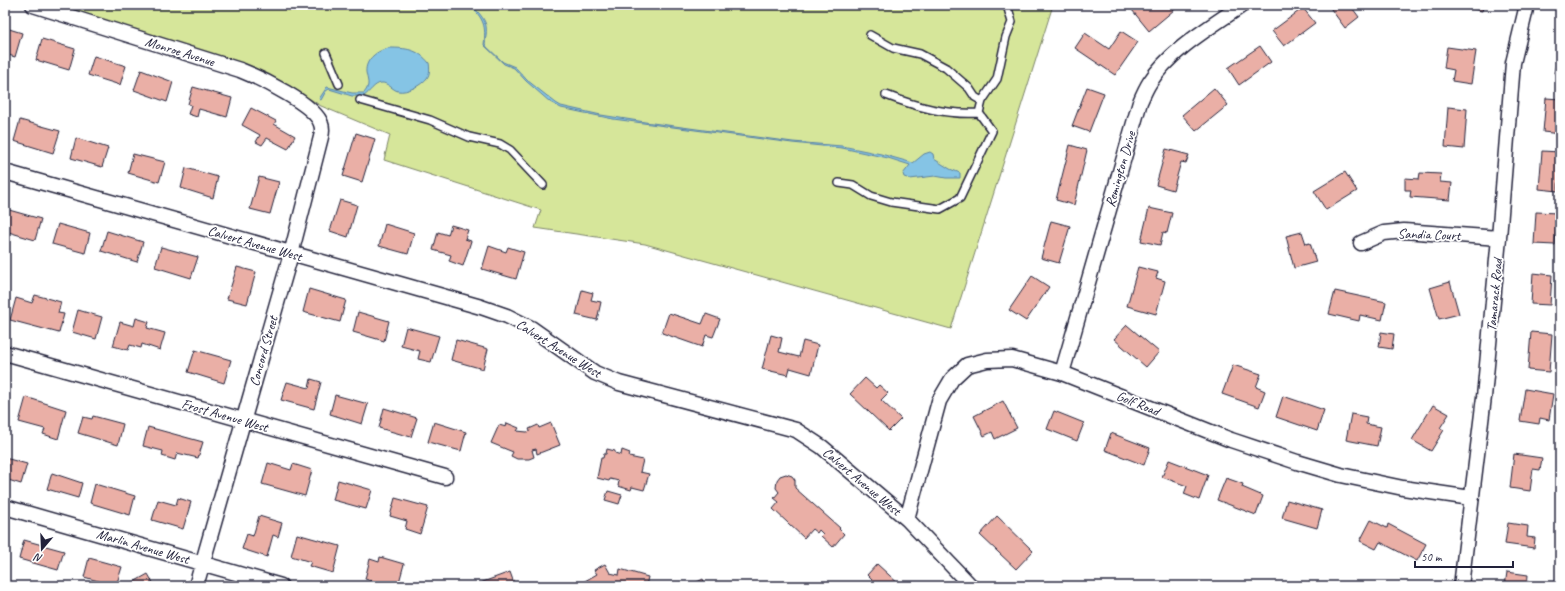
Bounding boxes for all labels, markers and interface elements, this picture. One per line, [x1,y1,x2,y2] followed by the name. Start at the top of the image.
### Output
[143,33,218,70] street label: Monroe Avenue
[1102,128,1140,209] street label: Remington Drive
[206,222,305,265] street label: Calvert Avenue West
[1397,225,1462,244] street label: Sandia Court
[1483,256,1506,332] street label: Tamarack Road
[245,313,282,388] street label: Concord Street
[513,316,606,382] street label: Calvert Avenue West
[1114,387,1164,421] street label: Golf Road
[180,395,271,436] street label: Frost Avenue West
[819,444,905,520] street label: Calvert Avenue West
[95,525,192,568] street label: Marlin Avenue West
[22,529,62,569] north arrow
[1415,543,1513,569] scale bar
[1421,549,1443,565] text: 50 m
[31,550,44,566] text: N

